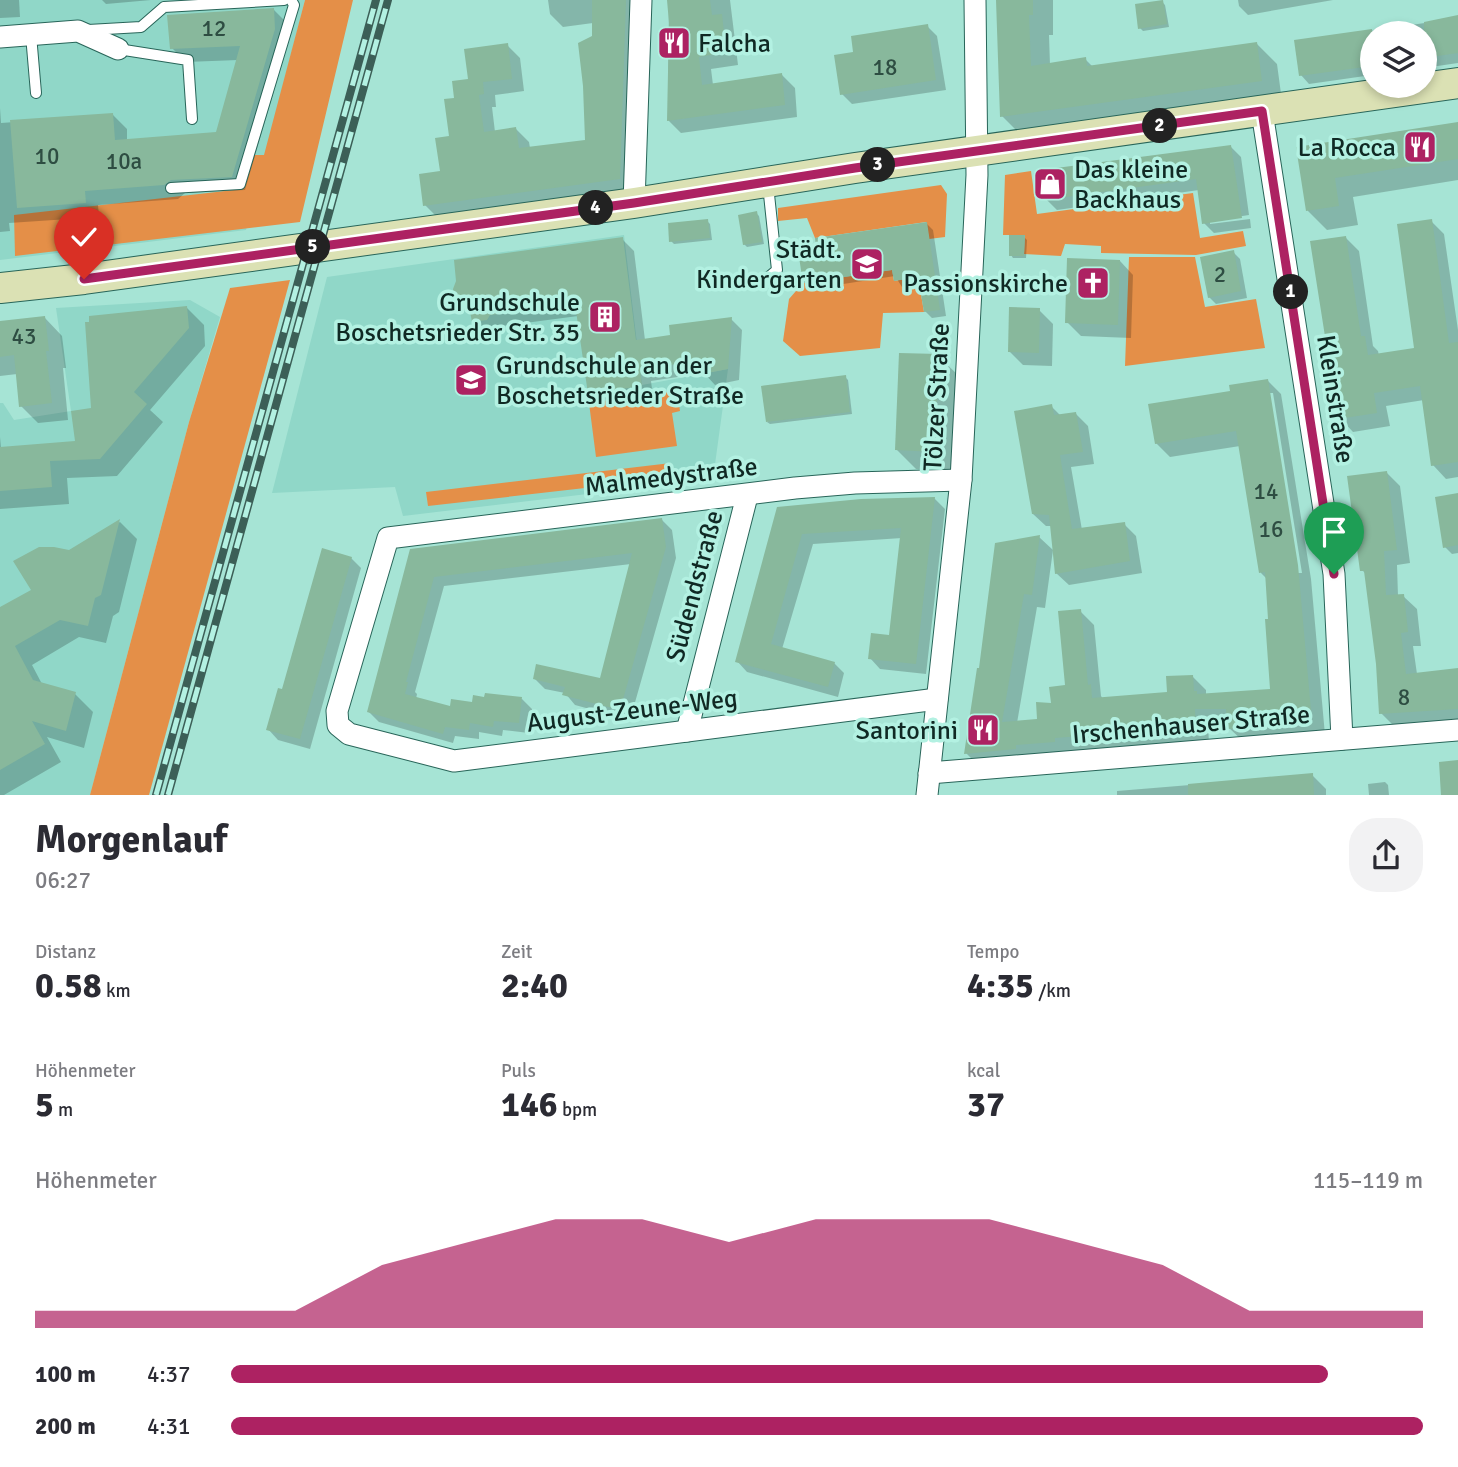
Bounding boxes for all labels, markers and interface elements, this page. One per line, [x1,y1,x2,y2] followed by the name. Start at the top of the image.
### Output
[202,14,226,43] house number: 12
[1360,21,1437,98] map controls
[1360,21,1437,98] button: layers
[655,24,693,62] restaurant icon: Falcha
[698,28,771,60] place label: Falcha
[873,53,897,82] house number: 18
[1142,108,1178,144] pin: 2
[1154,113,1165,137] text: 2
[1401,128,1439,166] restaurant icon: La Rocca
[1297,132,1396,164] place label: La Rocca
[35,142,59,171] house number: 10
[106,147,142,176] house number: 10a
[860,148,896,182] pin: 3
[872,152,883,176] text: 3
[1074,154,1188,216] place label: Das kleine Backhaus
[1031,165,1069,203] shop icon: Das kleine Backhaus
[578,190,614,226] pin: 4
[590,195,601,219] text: 4
[54,207,114,279] pin
[65,218,103,256] icon: check
[296,230,330,264] pin: 5
[307,234,318,258] text: 5
[696,234,842,296] place label: Städt. Kindergarten
[848,245,886,283] school or university icon: Städt. Kindergarten
[1214,260,1226,289] house number: 2
[1074,264,1112,302] church icon: Passionskirche
[903,268,1068,300] place label: Passionskirche
[1274,274,1308,310] pin: 1
[1285,279,1296,303] text: 1
[335,287,580,349] place label: Grundschule Boschetsrieder Str. 35
[586,298,624,336] building icon: Grundschule Boschetsrieder Str. 35
[12,322,36,351] house number: 43
[917,322,957,472] street label: Tölzer Straße
[1309,333,1361,466] street label: Kleinstraße
[496,350,744,412] place label: Grundschule an der Boschetsrieder Straße
[452,361,490,399] school or university icon: Grundschule an der Boschetsrieder Straße
[583,451,759,503] street label: Malmedystraße
[1254,477,1278,506] house number: 14
[1304,502,1364,574] pin
[659,507,731,666] street label: Südendstraße
[1315,513,1353,551] icon: arrive
[1259,515,1283,544] house number: 16
[525,682,739,740] street label: August-Zeune-Weg
[1398,683,1410,712] house number: 8
[1071,699,1311,751] street label: Irschenhauser Straße
[964,711,1002,749] restaurant icon: Santorini
[856,715,958,747] place label: Santorini
[35,816,227,863] text: Morgenlauf
[1349,818,1423,892] button: share
[35,866,91,895] text: 06:27
[35,940,96,964] text: Distanz
[501,940,532,964] text: Zeit
[967,940,1019,964] text: Tempo
[35,964,102,1007] text: 0.58
[501,964,568,1007] text: 2:40
[967,964,1034,1007] text: 4:35
[102,979,131,1003] text: km
[1034,979,1071,1003] text: /km
[35,1059,136,1083] text: Höhenmeter
[501,1059,536,1083] text: Puls
[967,1059,1000,1083] text: kcal
[35,1083,54,1126] text: 5
[501,1083,558,1126] text: 146
[967,1083,1005,1126] text: 37
[54,1098,73,1122] text: m
[558,1098,597,1122] text: bpm
[35,1166,157,1195] text: Höhenmeter
[1313,1166,1423,1195] text: 115–119 m
[35,1360,96,1389] text: 100 m
[147,1360,190,1389] text: 4:37
[35,1412,96,1441] text: 200 m
[147,1412,190,1441] text: 4:31

